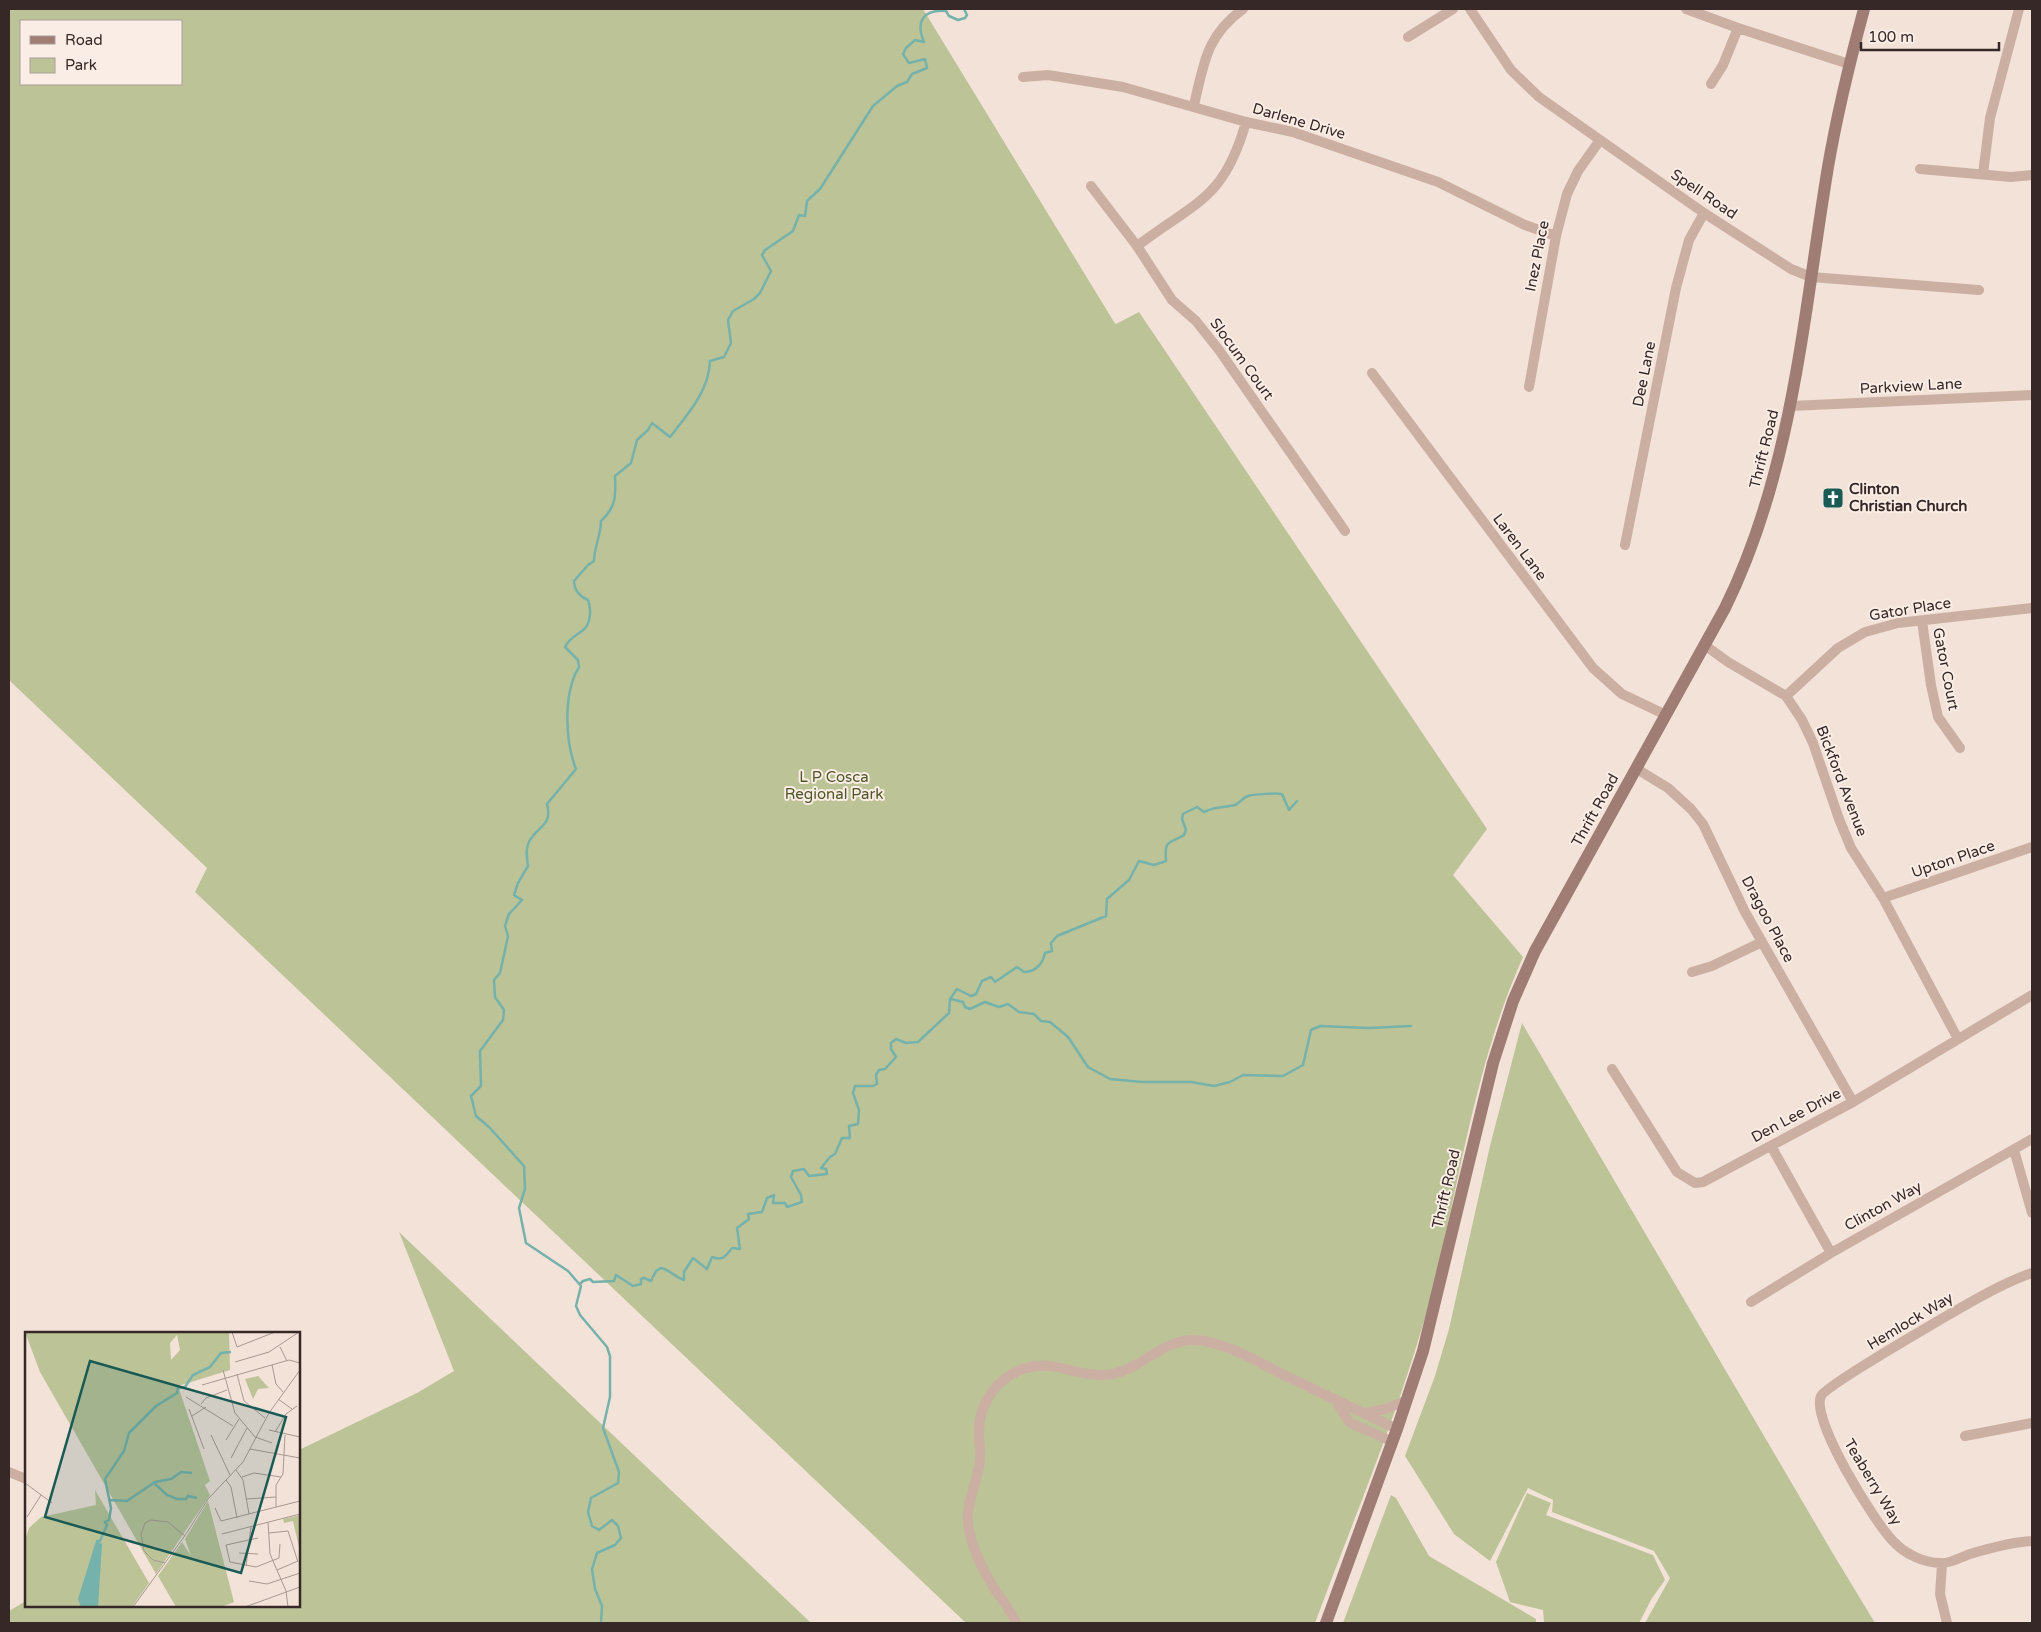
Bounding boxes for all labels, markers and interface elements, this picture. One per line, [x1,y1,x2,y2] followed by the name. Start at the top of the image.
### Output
[20,20,182,85] legend
[1861,20,1998,52] scale bar
[1868,28,1914,46] text: 100 m
[65,31,103,49] text: Road
[65,56,97,74] text: Park
[1250,99,1348,143] street label: Darlene Drive
[1667,165,1741,223] street label: Spell Road
[1521,219,1553,293] street label: Inez Place
[1206,315,1278,404] street label: Slocum Court
[1629,340,1659,408] street label: Dee Lane
[1859,374,1963,398] street label: Parkview Lane
[1746,408,1782,490] street label: Thrift Road
[1849,480,1967,515] place label: Clinton Christian Church
[1821,486,1845,510] church icon: Clinton Christian Church
[1489,510,1551,584] street label: Laren Lane
[1868,594,1952,624] street label: Gator Place
[1929,626,1963,712] street label: Gator Court
[1813,723,1871,839] street label: Bickford Avenue
[785,768,883,803] park label: L P Cosca Regional Park
[1568,770,1622,850] street label: Thrift Road
[1909,836,1997,882] street label: Upton Place
[1738,873,1798,965] street label: Dragoo Place
[1748,1084,1844,1146] street label: Den Lee Drive
[1428,1148,1464,1230] street label: Thrift Road
[1841,1177,1925,1235] street label: Clinton Way
[1864,1288,1956,1354] street label: Hemlock Way
[25,1332,300,1607] inset map
[1840,1436,1906,1528] street label: Teaberry Way

